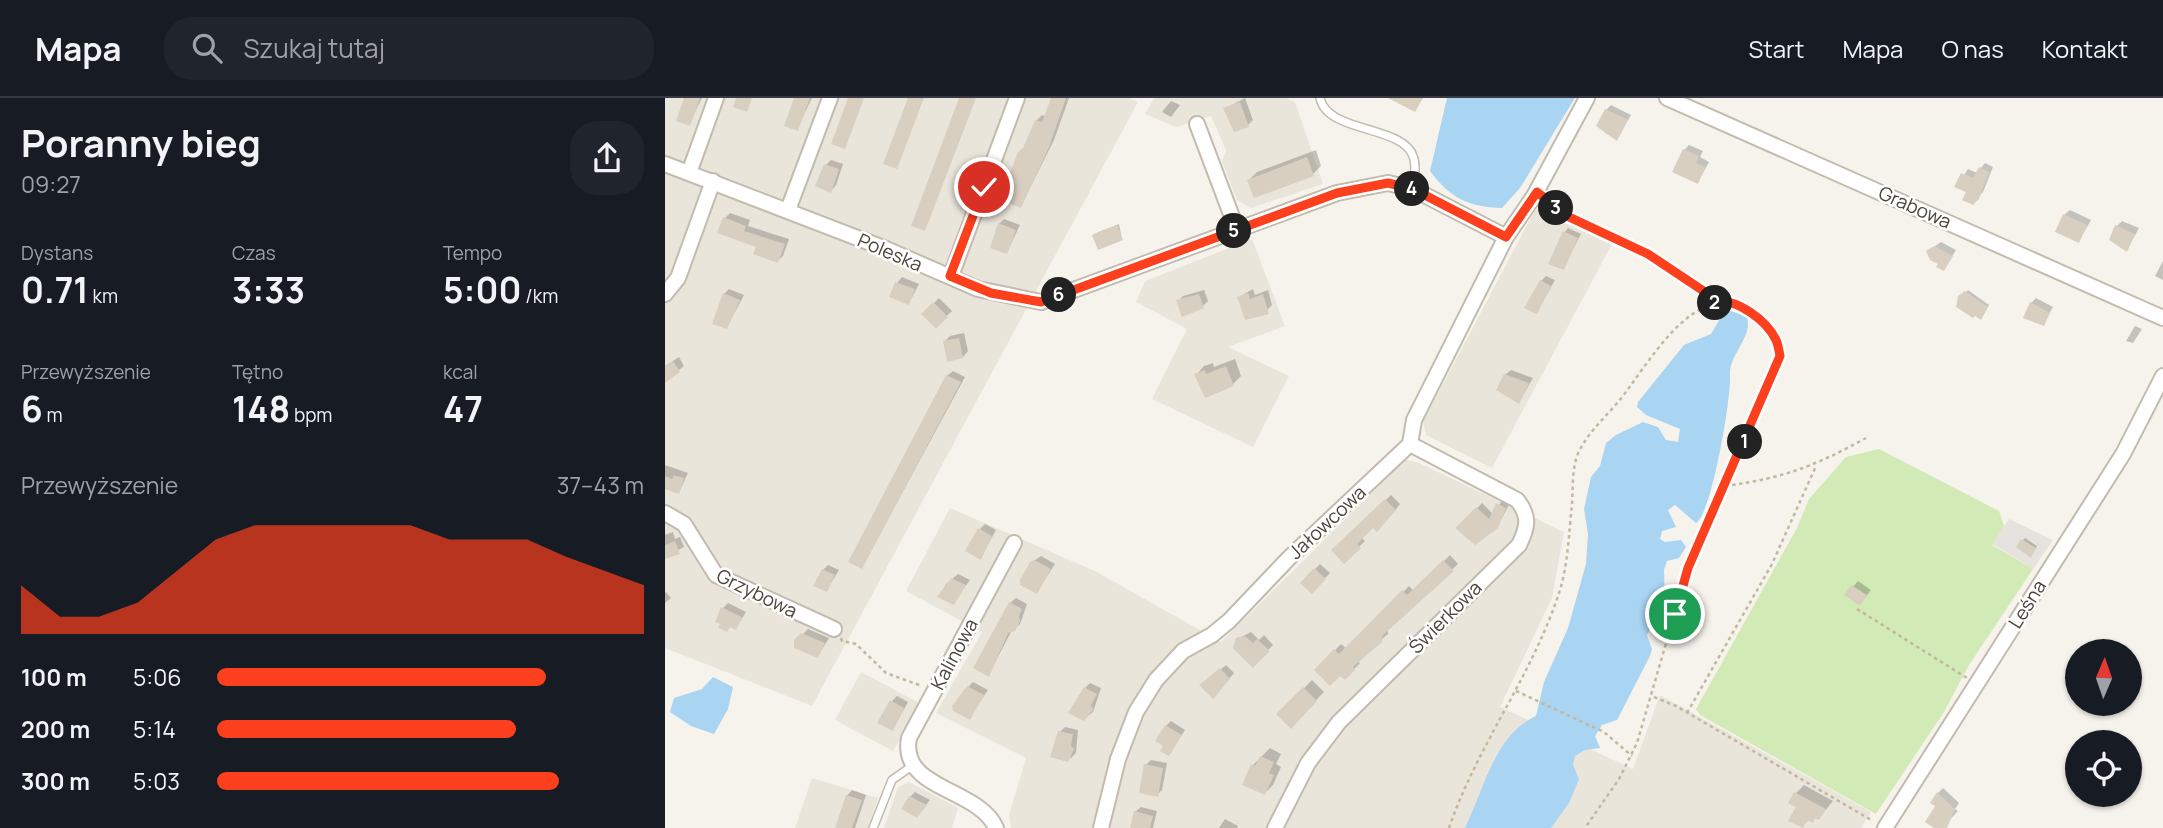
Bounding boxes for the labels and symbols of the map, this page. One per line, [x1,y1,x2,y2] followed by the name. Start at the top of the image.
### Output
[954,157,1014,217] pin
[1395,172,1429,206] pin: 4
[1874,179,1956,235] street label: Grabowa
[1539,190,1573,226] pin: 3
[1217,214,1251,248] pin: 5
[854,227,926,277] street label: Poleska
[1041,278,1077,312] pin: 6
[1697,286,1733,320] pin: 2
[1727,424,1763,460] pin: 1
[1283,479,1371,565] street label: Jałowcowa
[712,562,802,624] street label: Grzybowa
[1403,575,1487,659] street label: Świerkowa
[2002,575,2052,633] street label: Leśna
[1645,584,1705,644] pin
[924,614,984,694] street label: Kalinowa
[2065,639,2142,716] north arrow

